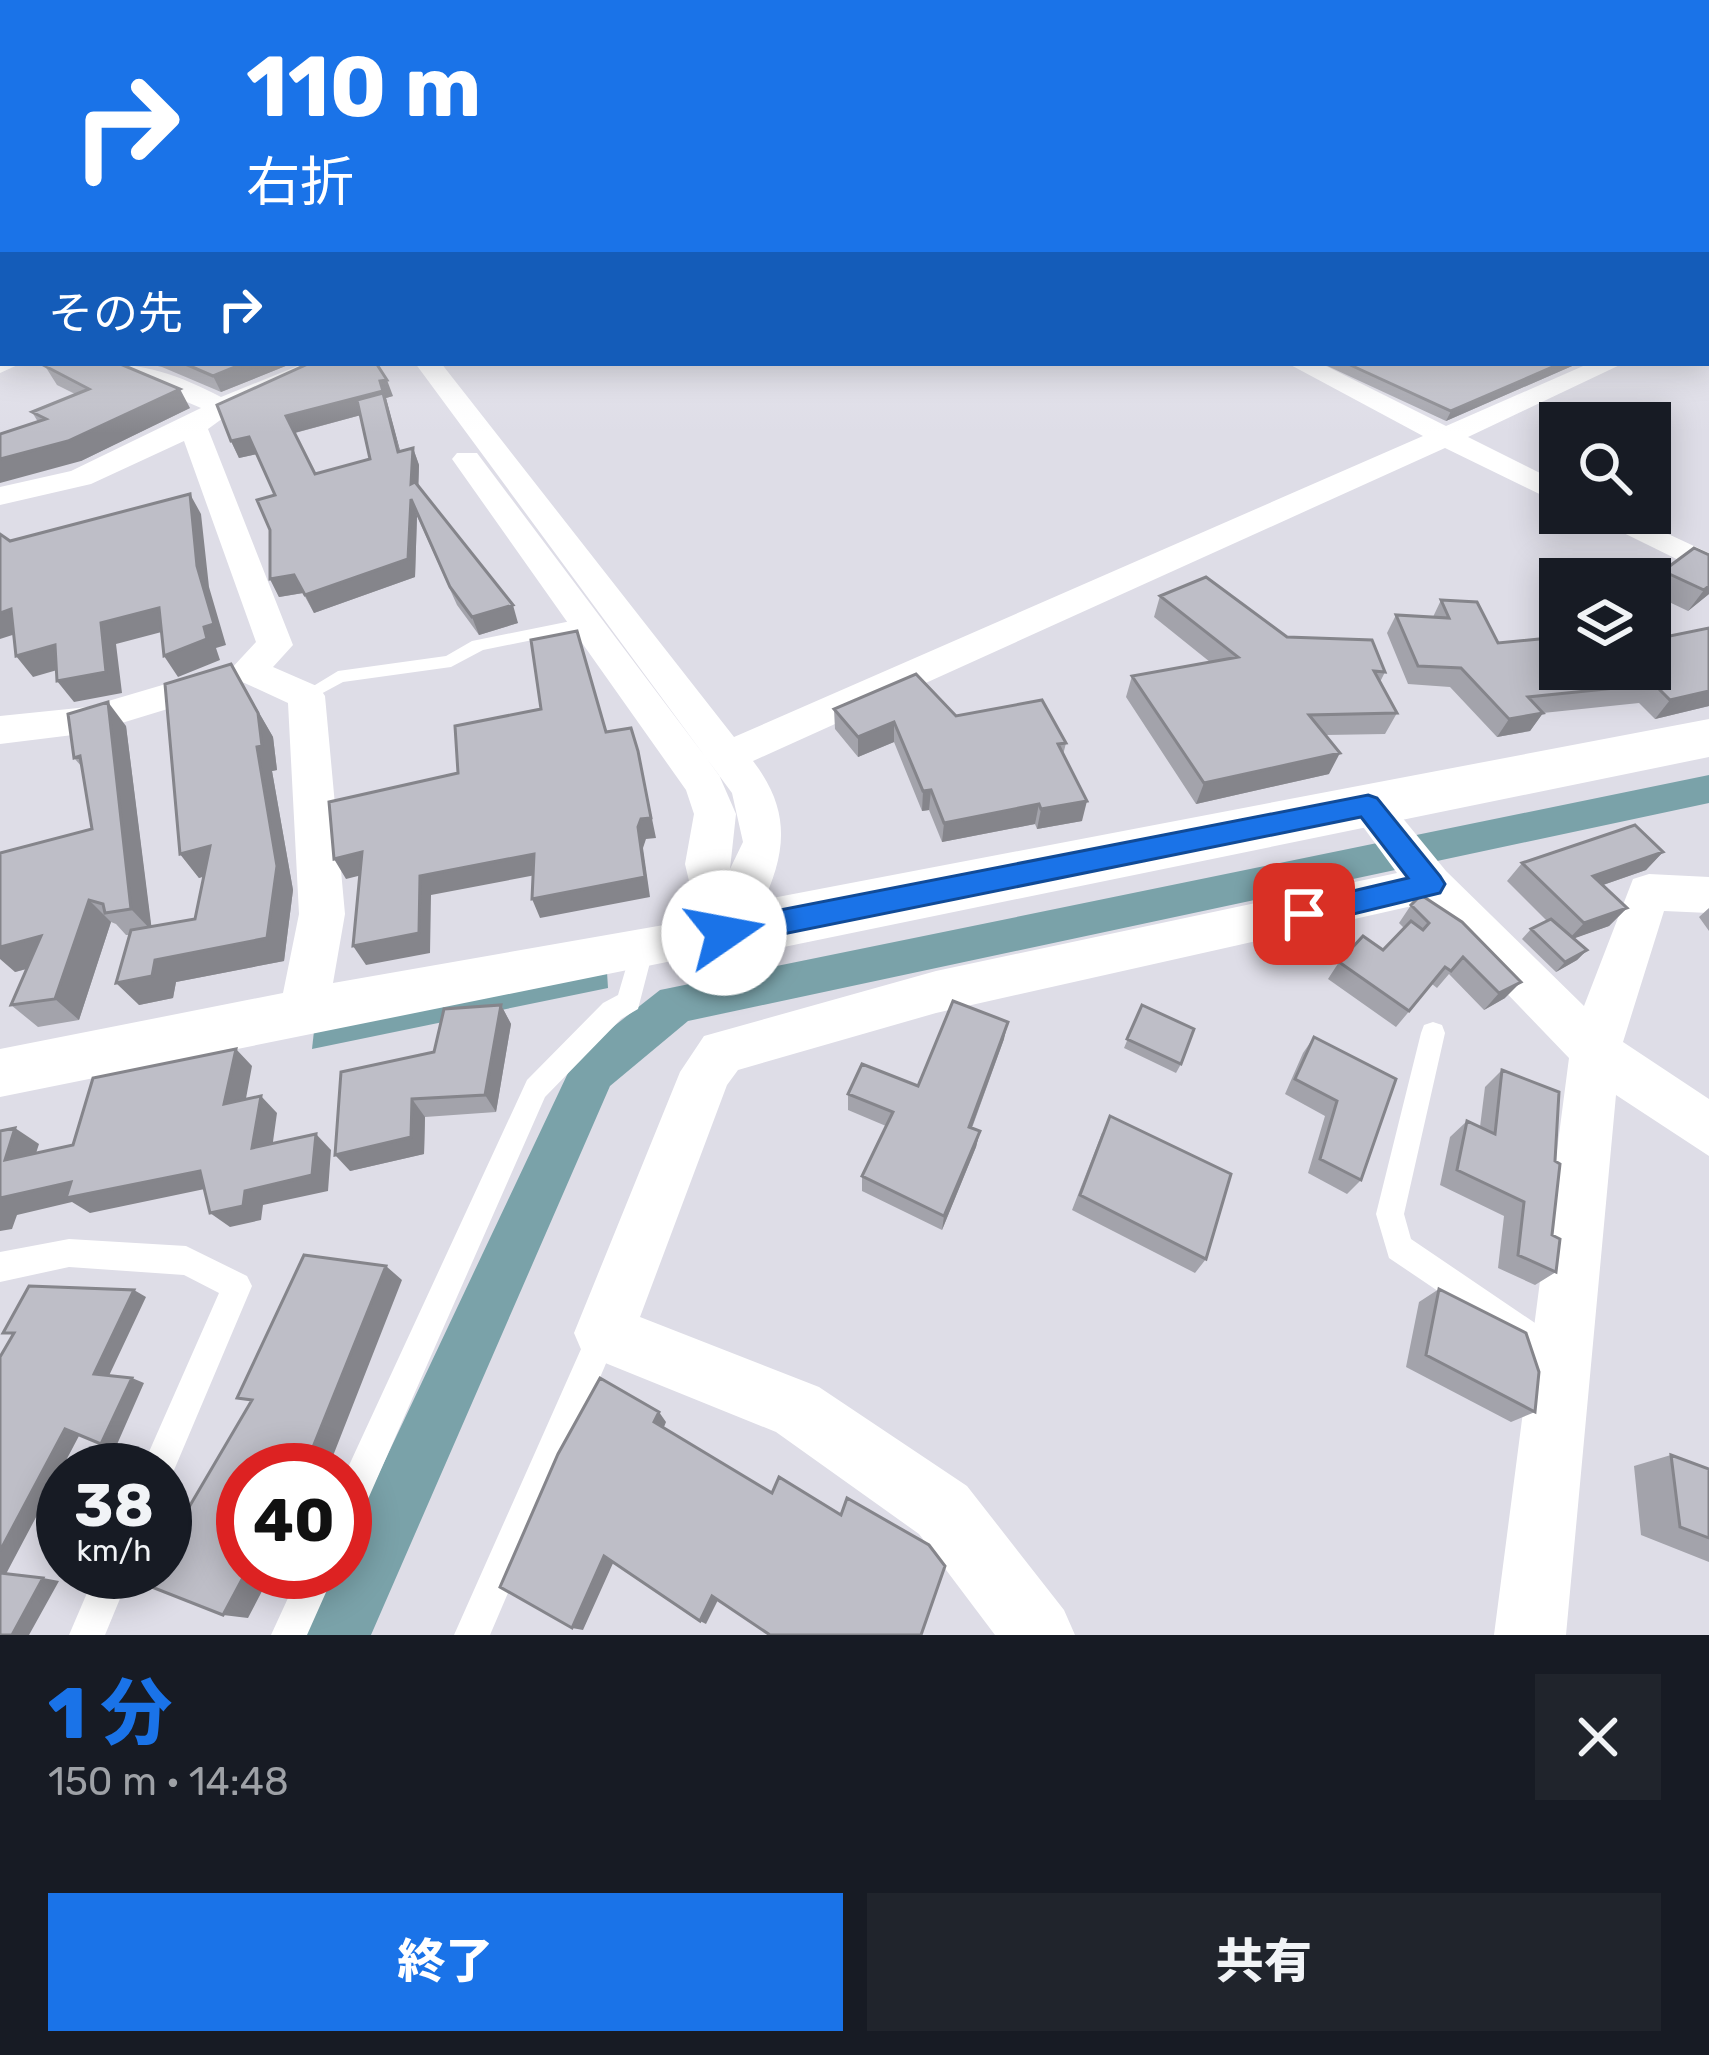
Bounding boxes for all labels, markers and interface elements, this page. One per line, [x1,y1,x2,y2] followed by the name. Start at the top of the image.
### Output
[246,37,481,137] text: 110 m
[48,48,204,204] icon: right
[246,151,354,215] text: 右折
[207,276,273,342] icon: right
[48,287,183,340] text: その先
[1539,402,1671,690] map controls
[1539,402,1671,534] button: search
[1539,558,1671,690] button: layers
[1253,863,1355,965] pin
[661,870,787,996] position arrow
[1271,881,1337,947] icon: arrive
[216,1443,372,1599] speed limit sign: 40
[74,1470,154,1541] text: 38
[77,1533,151,1569] text: km/h
[48,1671,172,1756] text: 1 分
[1535,1674,1661,1800] button: close
[48,1759,289,1805] text: 150 m · 14:48
[48,1893,843,2031] button: 終了
[867,1893,1661,2031] button: 共有

